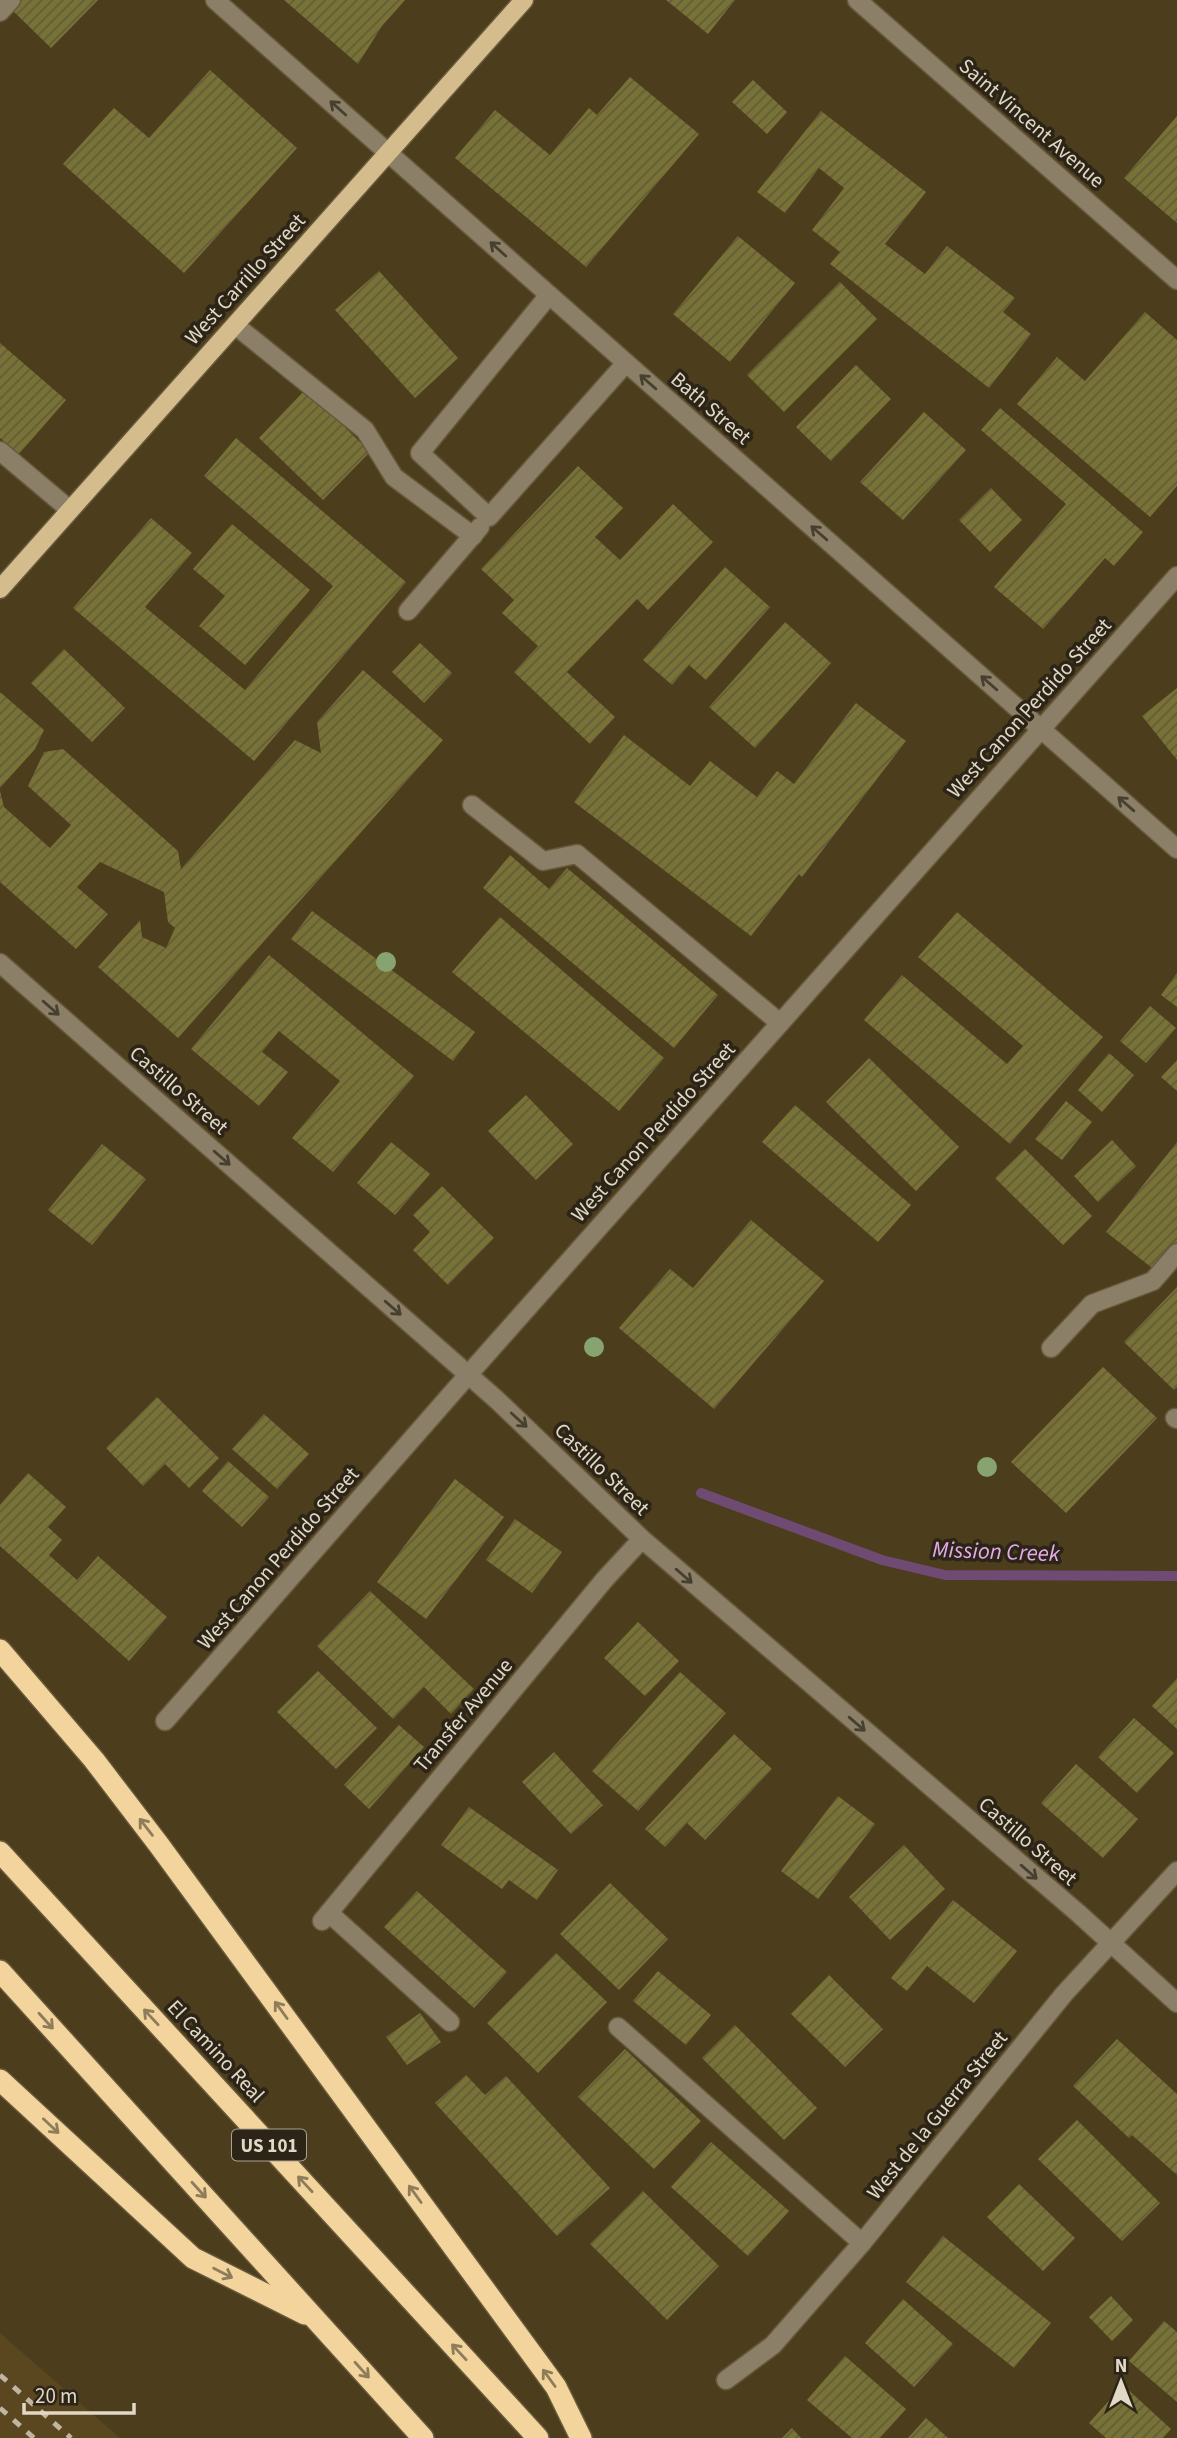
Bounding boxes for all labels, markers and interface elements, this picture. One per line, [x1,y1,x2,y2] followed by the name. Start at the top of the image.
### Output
[953,51,1111,195] street label: Saint Vincent Avenue
[329,100,347,116] one-way arrow
[178,207,312,351] street label: West Carrillo Street
[490,241,507,258] one-way arrow
[664,365,758,451] street label: Bath Street
[639,374,657,390] one-way arrow
[810,525,828,541] one-way arrow
[940,611,1118,805] street label: West Canon Perdido Street
[981,675,999,691] one-way arrow
[1117,796,1135,812] one-way arrow
[42,1000,60,1016] one-way arrow
[564,1035,742,1229] street label: West Canon Perdido Street
[123,1039,235,1141] street label: Castillo Street
[213,1150,231,1166] one-way arrow
[384,1300,402,1316] one-way arrow
[510,1412,528,1428] one-way arrow
[548,1416,656,1522] street label: Castillo Street
[190,1460,366,1656] street label: West Canon Perdido Street
[932,1533,1061,1570] water label: Mission Creek
[675,1568,693,1584] one-way arrow
[406,1652,520,1778] street label: Transfer Avenue
[847,1716,865,1732] one-way arrow
[972,1790,1084,1892] street label: Castillo Street
[138,1819,153,1837] one-way arrow
[1020,1864,1038,1880] one-way arrow
[160,1993,272,2109] street label: El Camino Real
[273,2002,288,2020] one-way arrow
[143,2008,159,2026] one-way arrow
[38,2012,54,2030] one-way arrow
[859,2024,1015,2206] street label: West de la Guerra Street
[42,2118,60,2134] one-way arrow
[232,2130,306,2160] road number: US 101
[297,2175,313,2193] one-way arrow
[190,2181,207,2198] one-way arrow
[408,2185,422,2204] one-way arrow
[212,2266,233,2280] one-way arrow
[450,2344,467,2361] one-way arrow
[1086,2347,1156,2417] north arrow
[1115,2353,1127,2380] text: N
[354,2361,370,2379] one-way arrow
[542,2369,557,2388] one-way arrow
[24,2372,135,2416] scale bar
[35,2381,77,2411] text: 20 m

